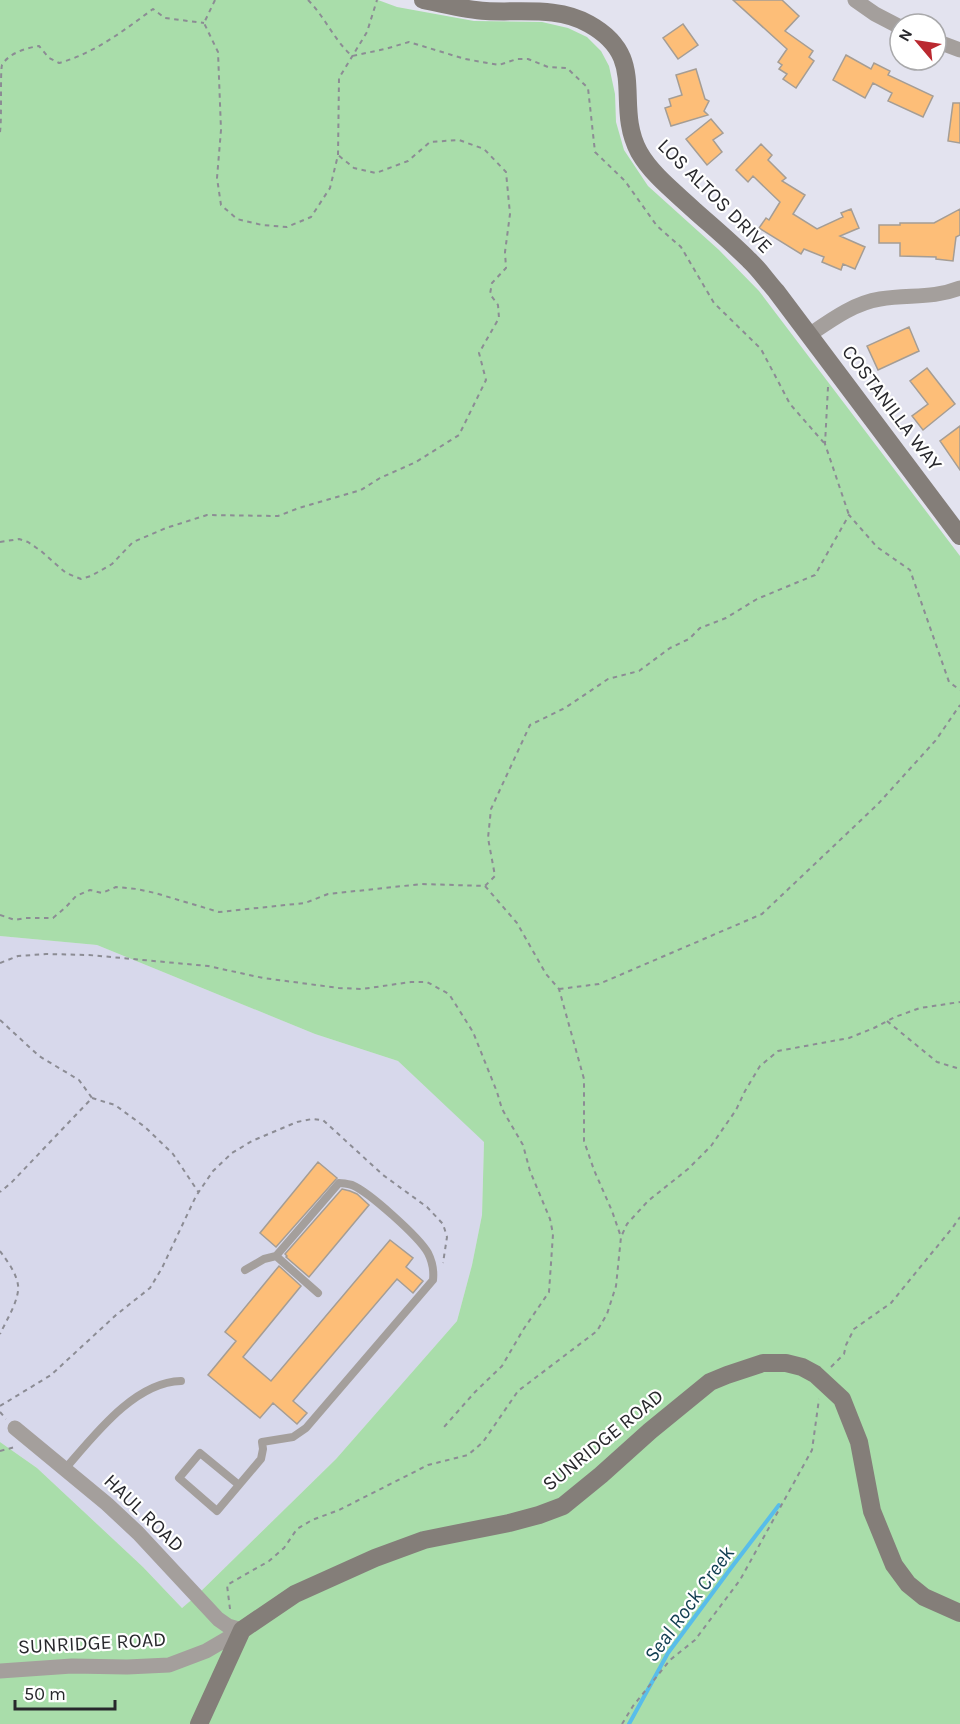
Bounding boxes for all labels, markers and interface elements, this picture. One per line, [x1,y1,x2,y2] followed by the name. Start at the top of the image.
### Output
[888,12,948,72] north arrow
[894,25,916,45] text: N
[653,134,777,258] street label: LOS ALTOS DRIVE
[837,341,947,475] street label: COSTANILLA WAY
[538,1384,668,1496] street label: SUNRIDGE ROAD
[99,1469,189,1557] street label: HAUL ROAD
[639,1541,739,1667] water label: Seal Rock Creek
[17,1628,167,1658] street label: SUNRIDGE ROAD
[15,1673,116,1711] scale bar
[24,1683,66,1705] text: 50 m

